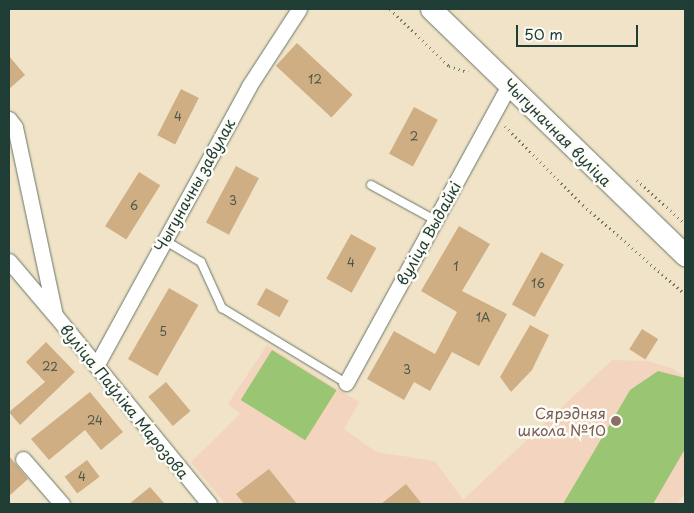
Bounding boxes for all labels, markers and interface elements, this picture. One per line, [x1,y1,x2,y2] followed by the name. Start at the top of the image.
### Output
[519,15,642,47] scale bar
[524,22,563,45] text: 50 m
[308,73,322,87] house number: 12
[500,74,616,190] street label: Чыгуначная вуліца
[174,110,182,124] house number: 4
[150,115,238,255] street label: Чыгуначны завулак
[410,130,418,144] house number: 2
[392,178,464,288] street label: вуліца Выдайкі
[229,194,237,208] house number: 3
[130,199,138,213] house number: 6
[347,256,355,270] house number: 4
[453,260,459,274] house number: 1
[531,277,545,291] house number: 16
[476,311,490,325] house number: 1А
[57,320,193,482] street label: вуліца Паўліка Марозова
[159,325,167,339] house number: 5
[42,360,58,374] house number: 22
[403,363,411,377] house number: 3
[517,403,606,438] place label: Сярэдняя школа №10
[87,414,103,428] house number: 24
[610,415,622,427] marker: Сярэдняя школа №10
[78,470,86,484] house number: 4

